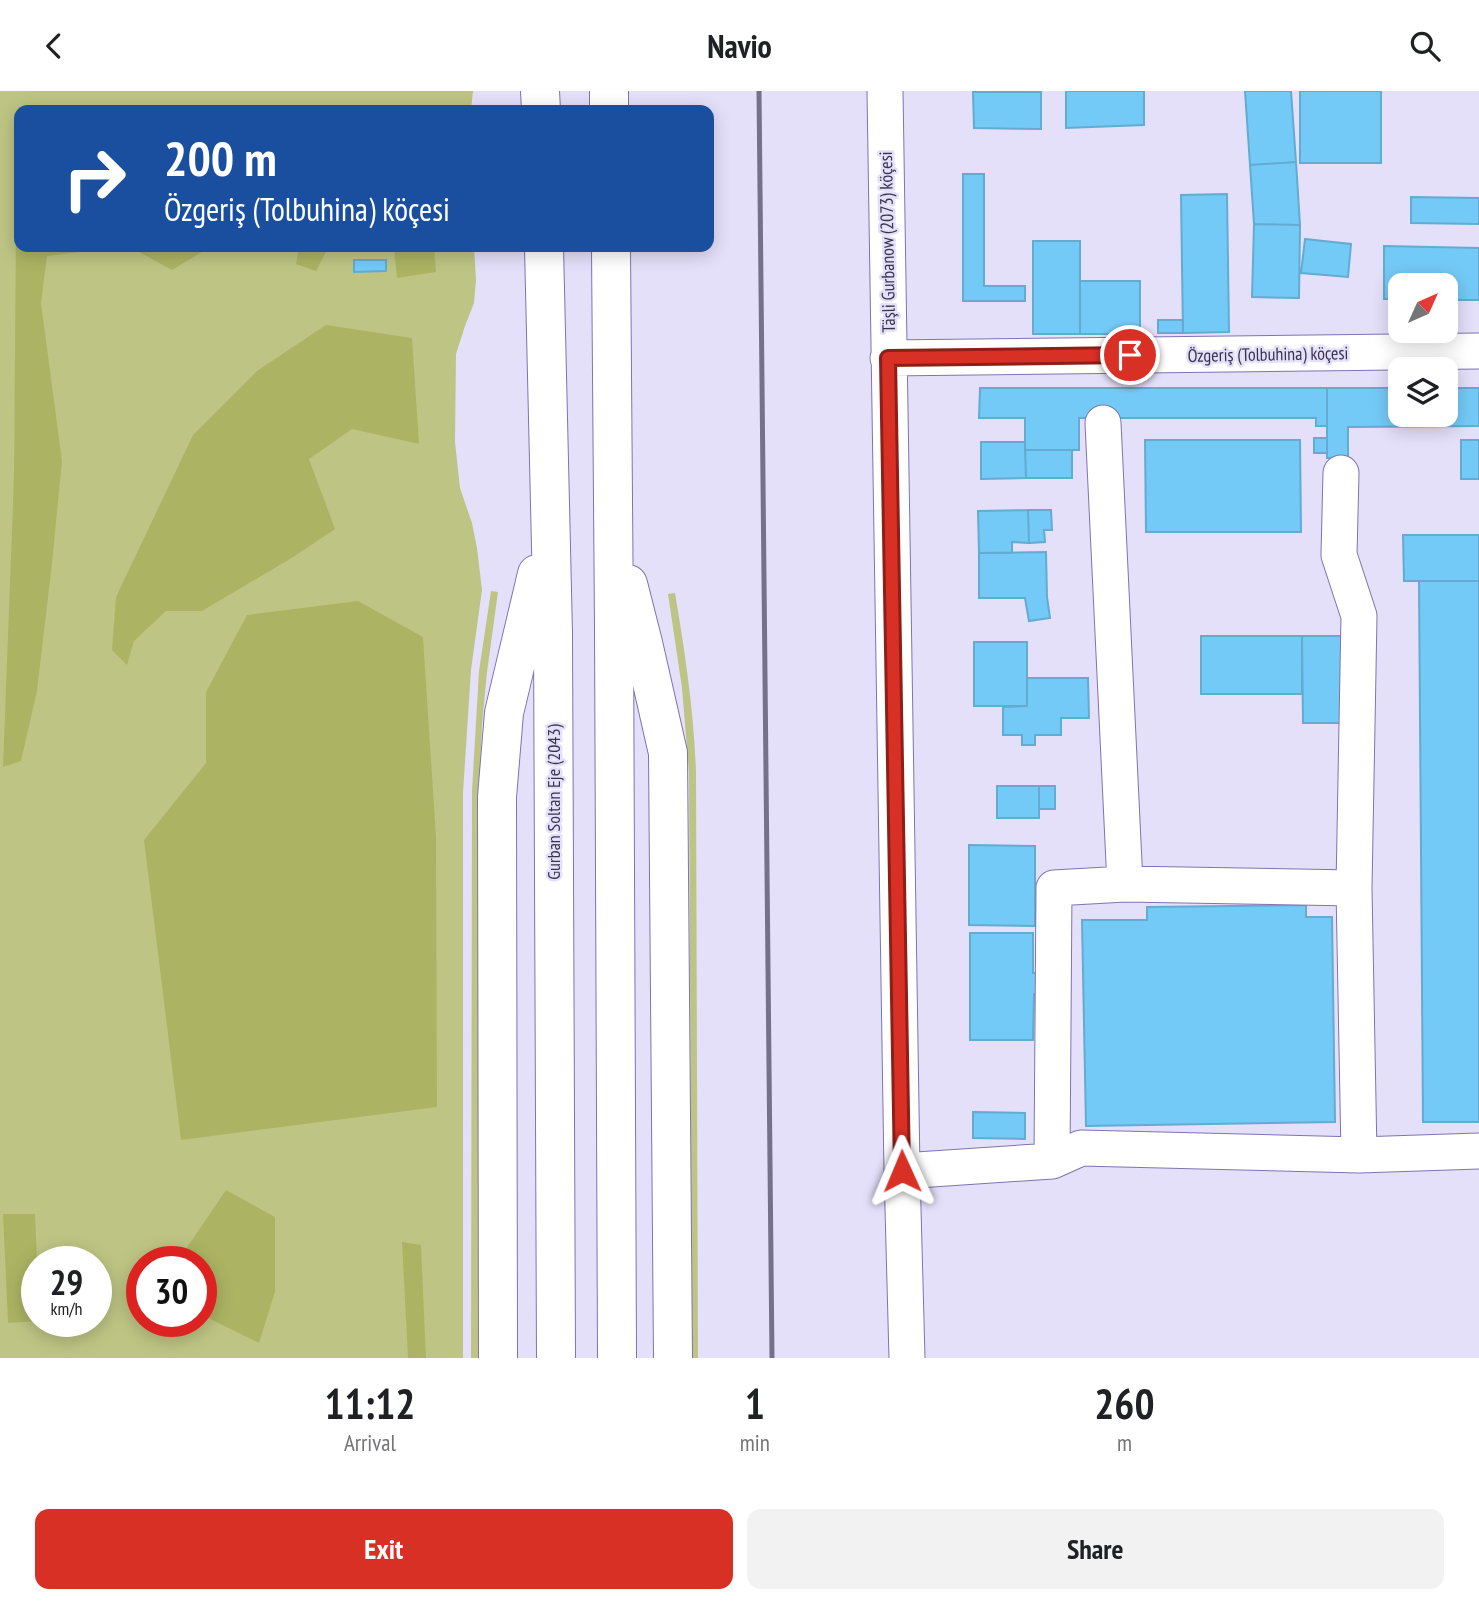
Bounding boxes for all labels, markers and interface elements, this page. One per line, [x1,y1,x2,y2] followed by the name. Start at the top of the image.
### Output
[707,25,772,67] text: Navio
[35,27,73,65] icon: back
[1406,27,1444,65] icon: search
[164,126,277,190] text: 200 m
[49,133,140,224] icon: right
[874,151,900,333] street label: Täşli Gurbanow (2073) köçesi
[164,188,450,230] text: Özgeriş (Tolbuhina) köçesi
[1388,273,1458,343] north arrow
[1388,273,1458,427] map controls
[1100,325,1160,385] pin
[1111,336,1149,374] icon: arrive
[1187,341,1349,367] street label: Özgeriş (Tolbuhina) köçesi
[1388,357,1458,427] button: layers
[542,723,565,880] street label: Gurban Soltan Eje (2043)
[865,1134,939,1208] position arrow
[126,1246,217,1337] speed limit sign: 30
[50,1259,83,1305] text: 29
[51,1297,82,1320] text: km/h
[324,1376,415,1431] text: 11:12
[745,1376,765,1431] text: 1
[1094,1376,1155,1431] text: 260
[344,1428,396,1457] text: Arrival
[740,1428,770,1457] text: min
[1117,1428,1132,1457] text: m
[35,1509,733,1589] button: Exit
[747,1509,1444,1589] button: Share

